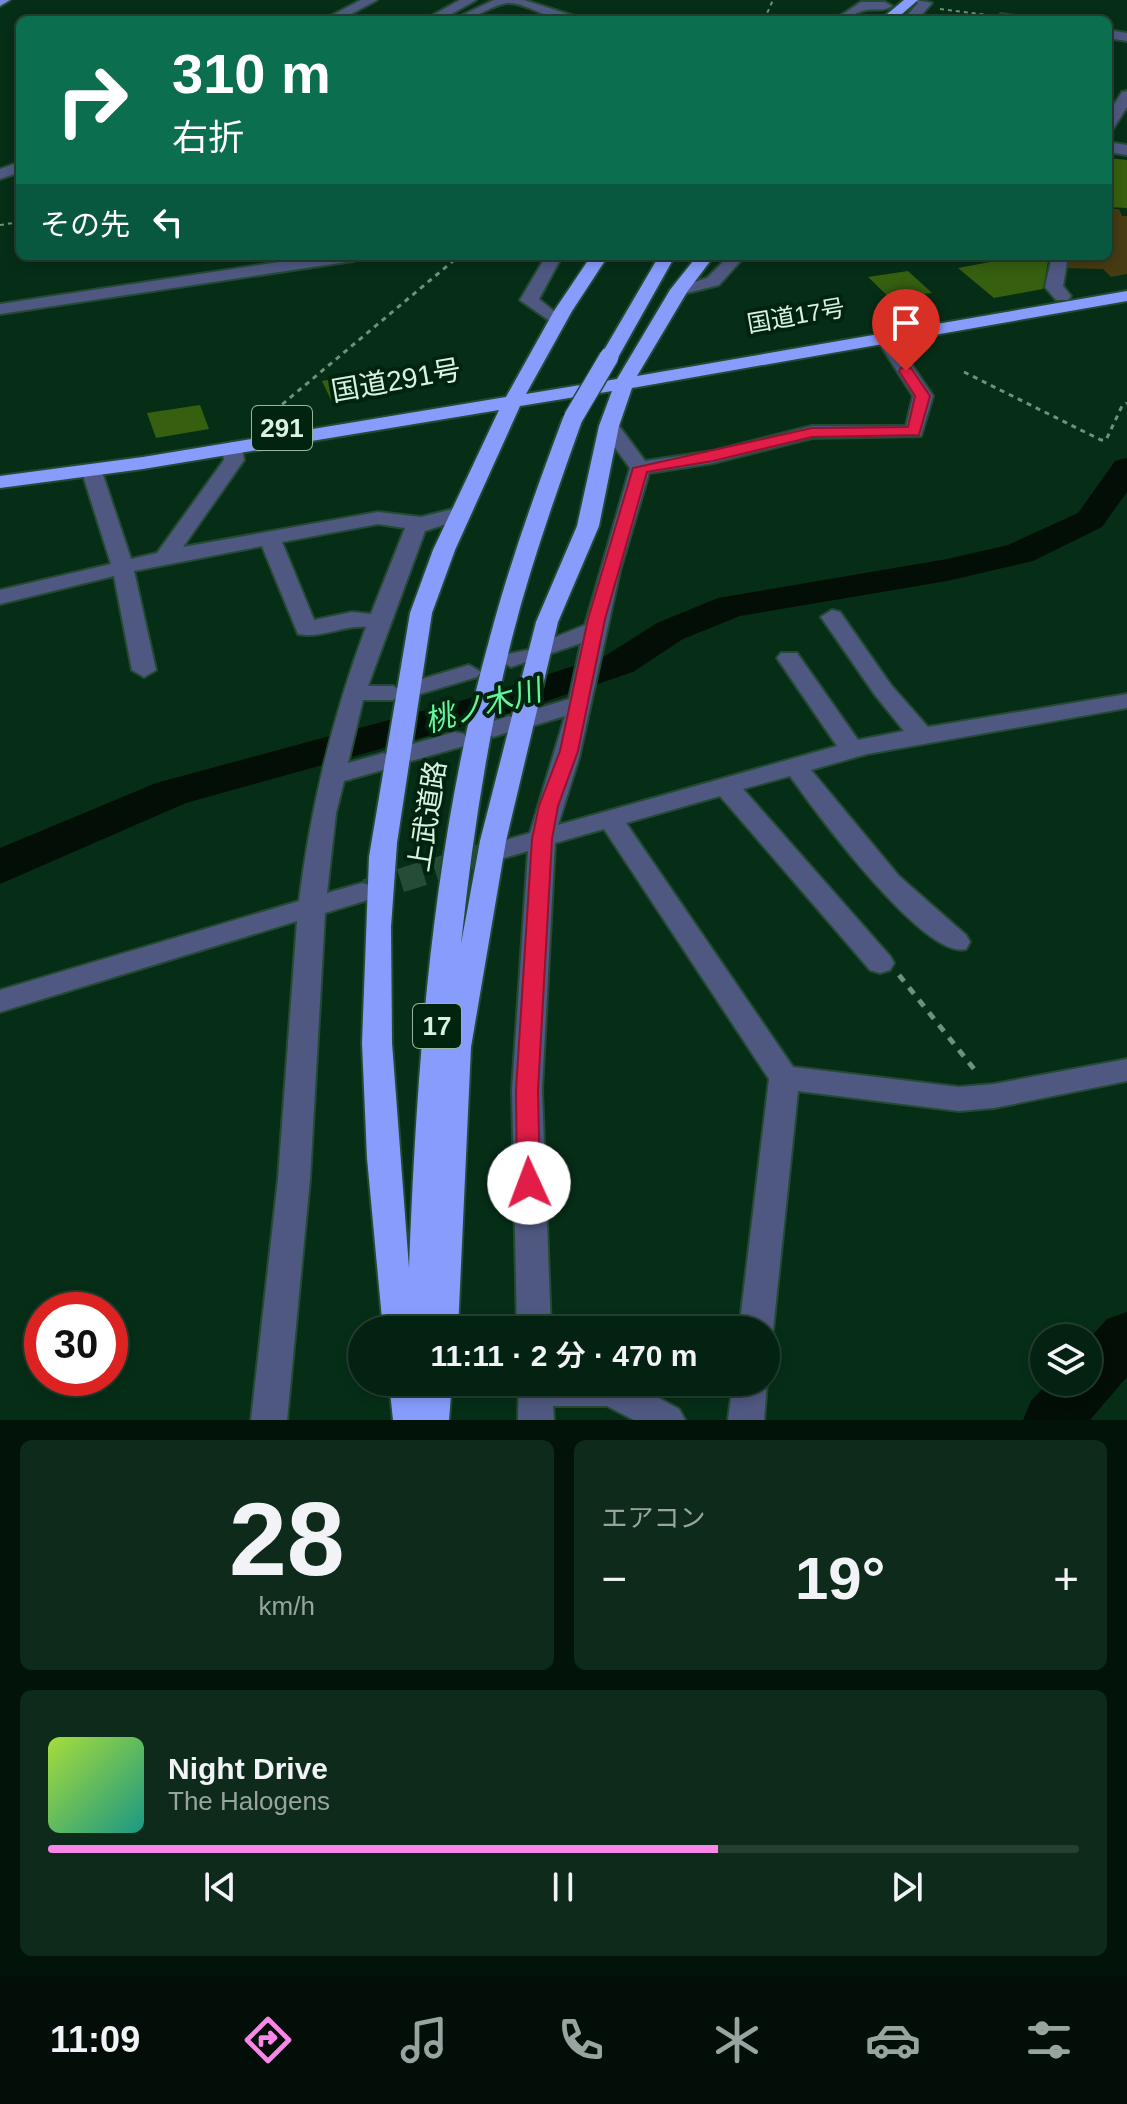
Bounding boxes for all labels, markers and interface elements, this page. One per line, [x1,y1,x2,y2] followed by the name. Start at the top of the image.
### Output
[172,42,331,105] text: 310 m
[40,48,144,152] icon: right
[172,117,244,158] text: 右折
[146,200,190,244] icon: left
[40,208,130,241] text: その先
[872,289,940,371] pin
[745,294,847,337] street label: 国道17号
[884,301,928,345] icon: arrive
[329,354,463,407] street label: 国道291号
[252,406,312,450] road number: 291
[421,672,548,738] water label: 桃ノ木川
[403,758,452,874] street label: 上武道路
[413,1004,461,1048] road number: 17
[487,1141,571,1225] position arrow
[24,1292,128,1396] speed limit sign: 30
[1030,1324,1102,1396] map controls
[1030,1324,1102,1396] button: layers
[431,1339,697,1372] text: 11:11 · 2 分 · 470 m
[229,1481,345,1597] text: 28
[602,1503,706,1533] text: エアコン
[795,1545,886,1612] text: 19°
[602,1554,627,1603] text: −
[1053,1554,1079,1603] text: +
[259,1591,315,1621] text: km/h
[168,1752,328,1785] text: Night Drive
[168,1786,330,1816] text: The Halogens
[198,1865,242,1909] icon: previous
[541,1865,585,1909] icon: pause
[885,1865,929,1909] icon: next
[240,2012,296,2068] icon: directions
[396,2012,452,2068] icon: music
[553,2012,609,2068] icon: phone
[709,2012,765,2068] icon: climate
[865,2012,921,2068] icon: car
[1021,2012,1077,2068] icon: filters
[50,2019,140,2060] text: 11:09

